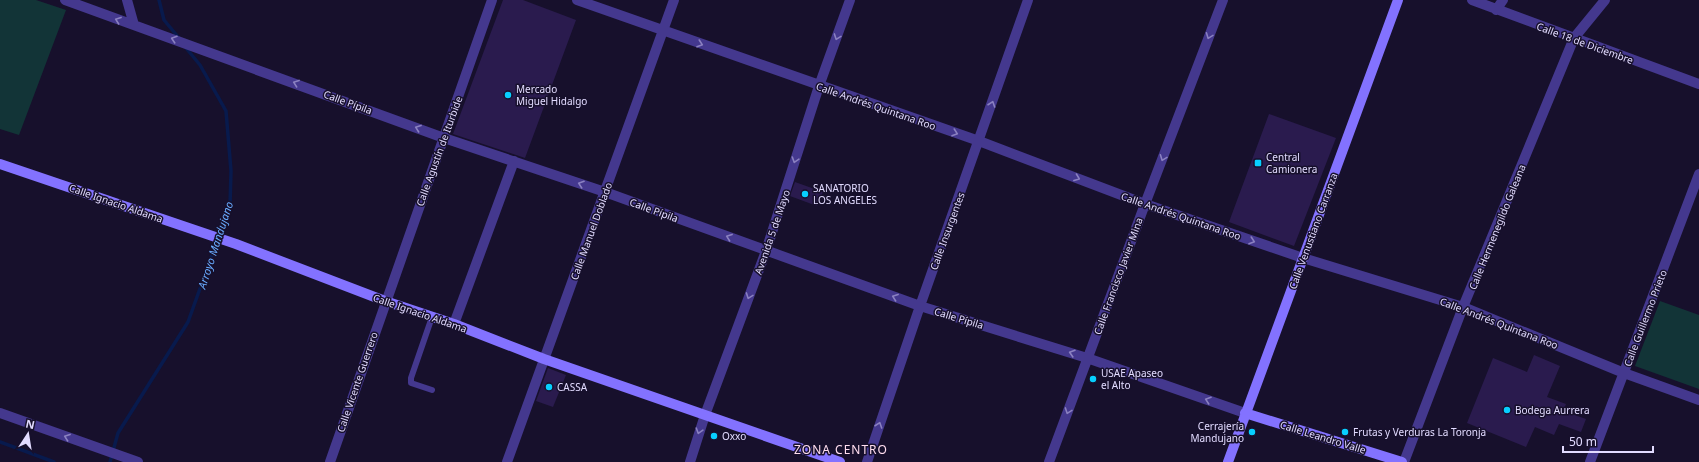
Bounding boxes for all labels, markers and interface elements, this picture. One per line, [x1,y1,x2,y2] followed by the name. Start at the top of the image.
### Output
[114,16,121,24] one-way arrow
[1535,19,1636,67] street label: Calle 18 de Diciembre
[833,33,842,40] one-way arrow
[1206,33,1214,40] one-way arrow
[171,35,178,44] one-way arrow
[696,39,703,48] one-way arrow
[814,79,938,133] street label: Calle Andrés Quintana Roo
[293,80,300,88] one-way arrow
[516,82,587,108] place label: Mercado Miguel Hidalgo
[322,87,374,117] street label: Calle Pípila
[503,90,513,100] marker: Mercado Miguel Hidalgo
[413,94,466,208] street label: Calle Agustín de Iturbide
[987,101,995,108] one-way arrow
[415,124,422,133] one-way arrow
[951,128,958,137] one-way arrow
[1266,150,1317,176] place label: Central Camionera
[1159,154,1167,161] one-way arrow
[792,156,800,163] one-way arrow
[1253,158,1263,168] marker: Central Camionera
[1465,162,1529,292] street label: Calle Hermenegildo Galeana
[1285,171,1341,291] street label: Calle Venustiano Carranza
[1073,174,1080,182] one-way arrow
[67,180,165,226] street label: Calle Ignacio Aldama
[567,180,615,282] street label: Calle Manuel Doblado
[577,180,584,189] one-way arrow
[813,181,878,207] place label: SANATORIO LOS ANGELES
[751,188,793,276] street label: Avenida 5 de Mayo
[800,189,810,199] marker: SANATORIO LOS ANGELES
[1119,189,1243,243] street label: Calle Andrés Quintana Roo
[926,190,968,272] street label: Calle Insurgentes
[628,195,680,225] street label: Calle Pípila
[193,199,236,292] water label: Arroyo Mandujano
[1090,215,1146,337] street label: Calle Francisco Javier Mina
[726,234,733,242] one-way arrow
[1248,236,1255,244] one-way arrow
[1620,268,1670,368] street label: Calle Guillermo Prieto
[371,290,469,336] street label: Calle Ignacio Aldama
[746,293,754,300] one-way arrow
[892,293,899,301] one-way arrow
[1438,294,1560,352] street label: Calle Andrés Quintana Roo
[933,304,985,332] street label: Calle Pípila
[333,330,381,434] street label: Calle Vicente Guerrero
[1069,350,1076,358] one-way arrow
[1101,366,1163,392] place label: USAE Apaseo el Alto
[1088,374,1098,384] marker: USAE Apaseo el Alto
[557,380,588,394] place label: CASSA
[544,382,554,392] marker: CASSA
[1205,396,1212,405] one-way arrow
[1515,403,1590,417] place label: Bodega Aurrera
[1502,405,1512,415] marker: Bodega Aurrera
[1065,407,1073,414] one-way arrow
[8,414,48,454] north arrow
[24,415,36,432] text: N
[1278,417,1368,457] street label: Calle Leandro Valle
[1190,419,1244,445] place label: Cerrajería Mandujano
[875,422,883,429] one-way arrow
[1353,425,1486,439] place label: Frutas y Verduras La Toronja
[1247,427,1257,437] marker: Cerrajería Mandujano
[1340,427,1350,437] marker: Frutas y Verduras La Toronja
[695,428,704,435] one-way arrow
[1563,428,1653,454] scale bar
[722,429,746,443] place label: Oxxo
[709,431,719,441] marker: Oxxo
[1569,433,1597,450] text: 50 m
[63,434,70,442] one-way arrow
[794,441,888,458] district label: ZONA CENTRO

